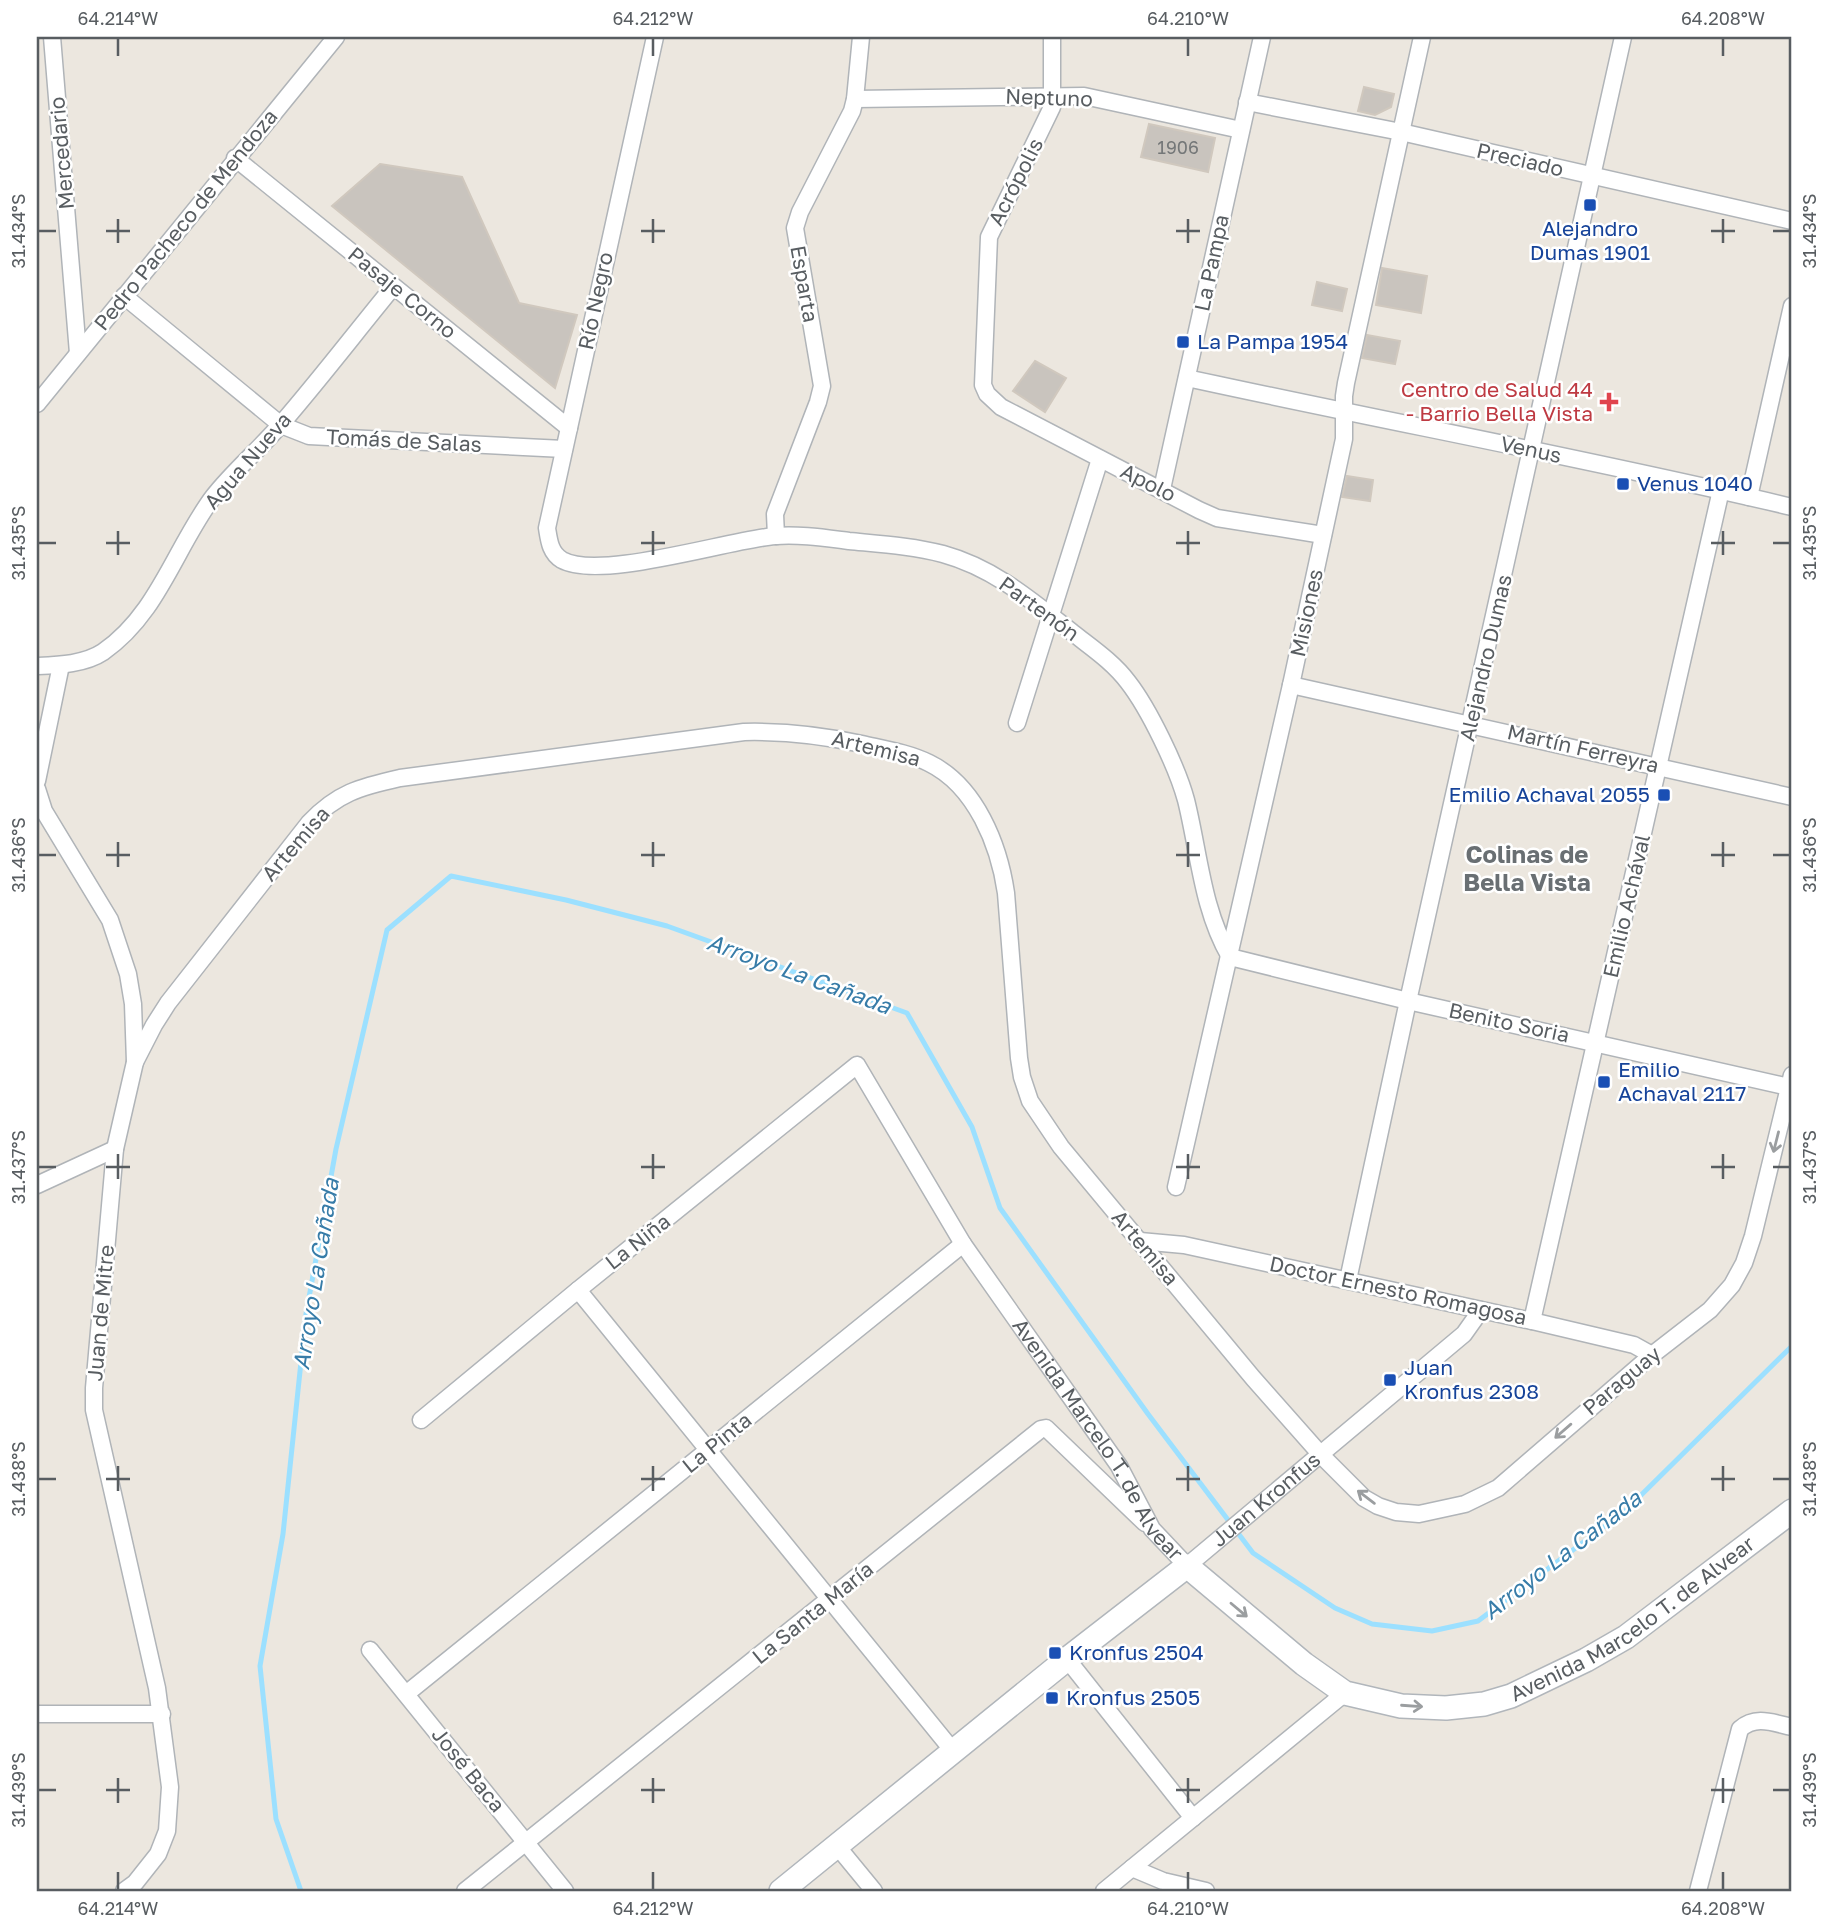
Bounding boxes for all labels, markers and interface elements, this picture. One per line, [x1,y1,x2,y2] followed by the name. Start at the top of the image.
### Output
[78,7,158,29] text: 64.214°W
[612,7,694,29] text: 64.212°W
[1147,7,1229,29] text: 64.210°W
[1681,7,1765,29] text: 64.208°W
[1005,82,1093,112] street label: Neptuno
[43,96,79,211] street label: Mercedario
[88,103,283,335] street label: Pedro Pacheco de Mendoza
[982,133,1048,230] street label: Acrópolis
[1157,136,1199,158] house number: 1906
[1474,136,1566,182] street label: Preciado
[7,194,29,268] text: 31.434°S
[1798,194,1820,268] text: 31.434°S
[1582,197,1598,213] marker: Alejandro Dumas 1901
[1188,212,1234,313] street label: La Pampa
[1530,215,1650,265] place label: Alejandro Dumas 1901
[343,241,462,344] street label: Pasaje Corno
[785,243,825,324] street label: Esparta
[572,249,618,352] street label: Río Negro
[1197,328,1348,354] place label: La Pampa 1954
[1175,334,1191,350] marker: La Pampa 1954
[1401,376,1593,426] place label: Centro de Salud 44 - Barrio Bella Vista
[1599,392,1619,412] marker: Centro de Salud 44 - Barrio Bella Vista
[198,407,296,514] street label: Agua Nueva
[326,423,483,457] street label: Tomás de Salas
[1498,430,1564,468] street label: Venus
[1116,457,1181,507] street label: Apolo
[1637,470,1753,496] place label: Venus 1040
[1615,476,1631,492] marker: Venus 1040
[7,505,29,581] text: 31.435°S
[1798,505,1820,581] text: 31.435°S
[1284,566,1328,659] street label: Misiones
[994,570,1085,646] street label: Partenón
[1453,572,1517,744] street label: Alejandro Dumas
[1505,718,1662,778] street label: Martín Ferreyra
[829,724,923,772] street label: Artemisa
[1449,781,1650,807] place label: Emilio Achaval 2055
[1656,787,1672,803] marker: Emilio Achaval 2055
[256,801,335,886] street label: Artemisa
[7,817,29,893] text: 31.436°S
[1798,817,1820,893] text: 31.436°S
[1597,831,1655,980] street label: Emilio Achával
[1463,839,1591,896] district label: Colinas de Bella Vista
[704,927,896,1020] water label: Arroyo La Cañada
[1446,997,1572,1047] street label: Benito Soria
[1618,1056,1746,1106] place label: Emilio Achaval 2117
[1596,1074,1612,1090] marker: Emilio Achaval 2117
[7,1130,29,1204] text: 31.437°S
[1769,1130,1782,1153] one-way arrow
[1798,1130,1820,1204] text: 31.437°S
[286,1175,344,1372] water label: Arroyo La Cañada
[1107,1204,1185,1290] street label: Artemisa
[600,1208,675,1275] street label: La Niña
[81,1244,119,1382] street label: Juan de Mitre
[1267,1250,1529,1330] street label: Doctor Ernesto Romagosa
[1007,1313,1189,1565] street label: Avenida Marcelo T. de Alvear
[1577,1340,1666,1420] street label: Paraguay
[1404,1354,1539,1404] place label: Juan Kronfus 2308
[1382,1372,1398,1388] marker: Juan Kronfus 2308
[676,1406,756,1478] street label: La Pinta
[1555,1423,1573,1439] one-way arrow
[7,1441,29,1517] text: 31.438°S
[1798,1441,1820,1517] text: 31.438°S
[1206,1446,1325,1552] street label: Juan Kronfus
[1477,1483,1647,1625] water label: Arroyo La Cañada
[1357,1489,1375,1504] one-way arrow
[1506,1530,1759,1707] street label: Avenida Marcelo T. de Alvear
[747,1555,878,1669] street label: La Santa María
[1230,1602,1248,1618] one-way arrow
[1069,1639,1204,1665] place label: Kronfus 2504
[1047,1645,1063,1661] marker: Kronfus 2504
[1066,1684,1200,1710] place label: Kronfus 2505
[1044,1690,1060,1706] marker: Kronfus 2505
[1400,1700,1423,1713] one-way arrow
[427,1722,511,1817] street label: José Baca
[7,1752,29,1828] text: 31.439°S
[1798,1752,1820,1828] text: 31.439°S
[78,1897,158,1919] text: 64.214°W
[612,1897,694,1919] text: 64.212°W
[1147,1897,1229,1919] text: 64.210°W
[1681,1897,1765,1919] text: 64.208°W

